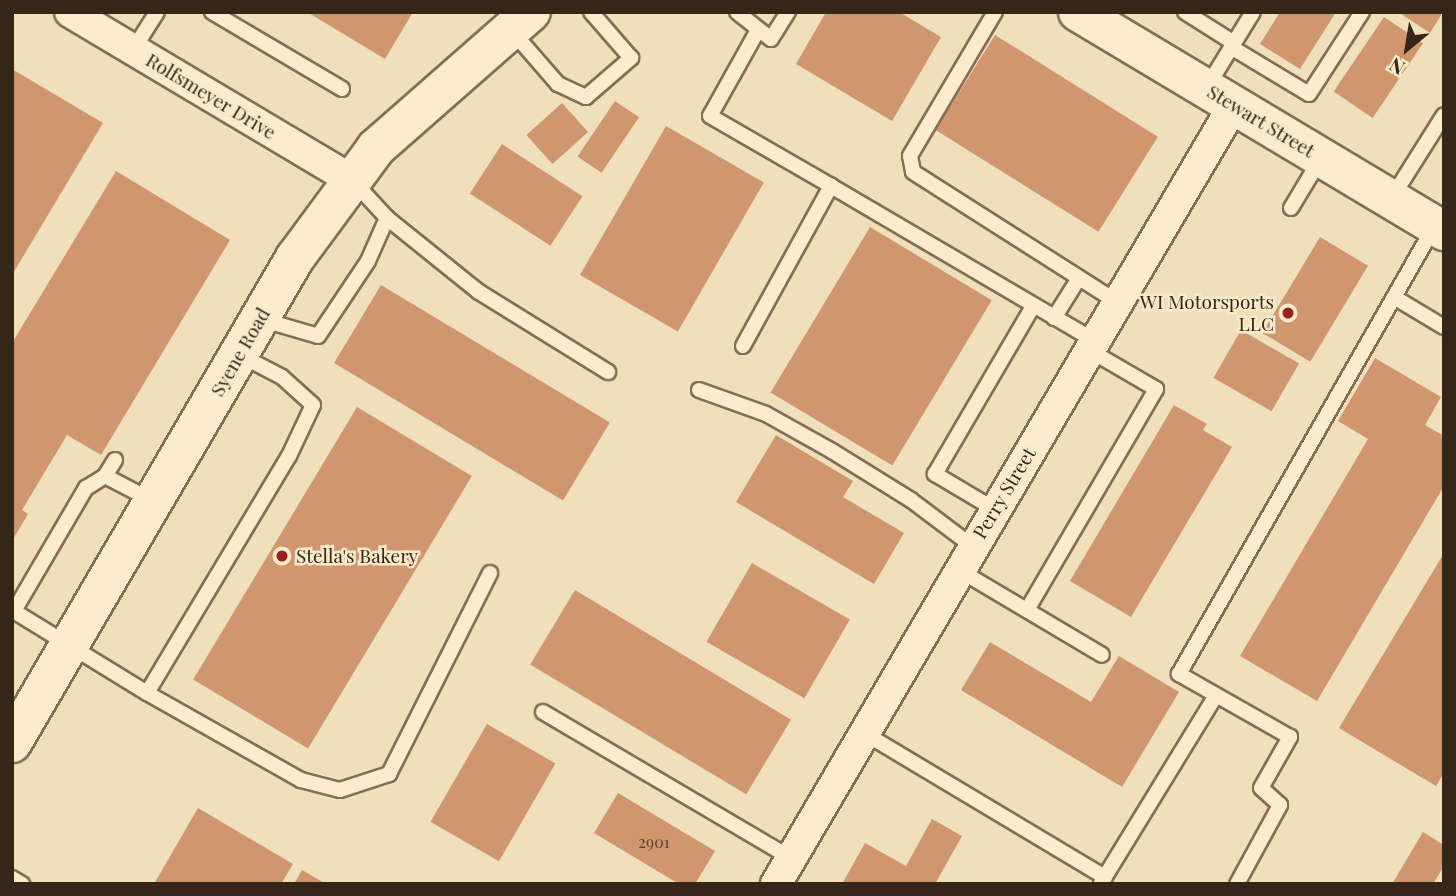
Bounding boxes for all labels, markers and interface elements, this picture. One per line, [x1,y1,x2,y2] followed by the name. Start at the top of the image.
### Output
[1372,14,1442,84] north arrow
[142,48,280,144] street label: Rolfsmeyer Drive
[1384,52,1409,82] text: N
[1203,80,1319,162] street label: Stewart Street
[1140,291,1274,335] place label: WI Motorsports LLC
[206,304,274,400] street label: Syene Road
[1280,305,1296,321] marker: WI Motorsports LLC
[968,443,1040,543] street label: Perry Street
[296,545,418,567] place label: Stella's Bakery
[274,548,290,564] marker: Stella's Bakery
[638,832,670,852] house number: 2901

